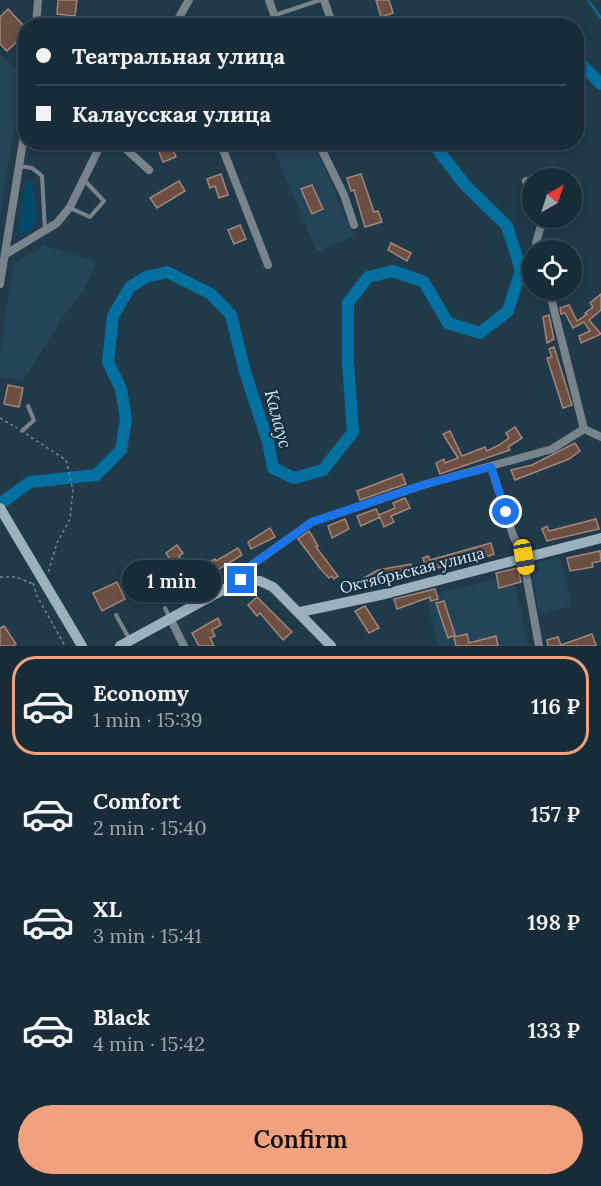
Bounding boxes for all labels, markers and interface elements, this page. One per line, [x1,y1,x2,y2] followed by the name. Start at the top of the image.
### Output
[72,42,285,70] text: Театральная улица
[72,100,271,128] text: Калаусская улица
[522,168,582,228] north arrow
[522,168,582,300] map controls
[522,240,582,300] button: locate
[260,387,297,451] water label: Калаус
[492,498,519,525] route start
[512,538,536,576] car
[337,542,487,598] street label: Октябрьская улица
[121,559,220,601] callout: 1 min
[227,566,254,593] route end
[146,568,197,593] text: 1 min
[21,679,75,733] icon: car
[93,679,189,707] text: Economy
[531,692,580,720] text: 116 ₽
[93,707,203,732] text: 1 min · 15:39
[21,787,75,841] icon: car
[93,787,181,815] text: Comfort
[530,800,580,828] text: 157 ₽
[93,815,207,840] text: 2 min · 15:40
[21,895,75,949] icon: car
[93,895,122,923] text: XL
[527,908,580,936] text: 198 ₽
[93,923,202,948] text: 3 min · 15:41
[21,1003,75,1057] icon: car
[93,1003,150,1031] text: Black
[528,1016,580,1044] text: 133 ₽
[93,1031,205,1056] text: 4 min · 15:42
[18,1105,583,1174] button: Confirm

